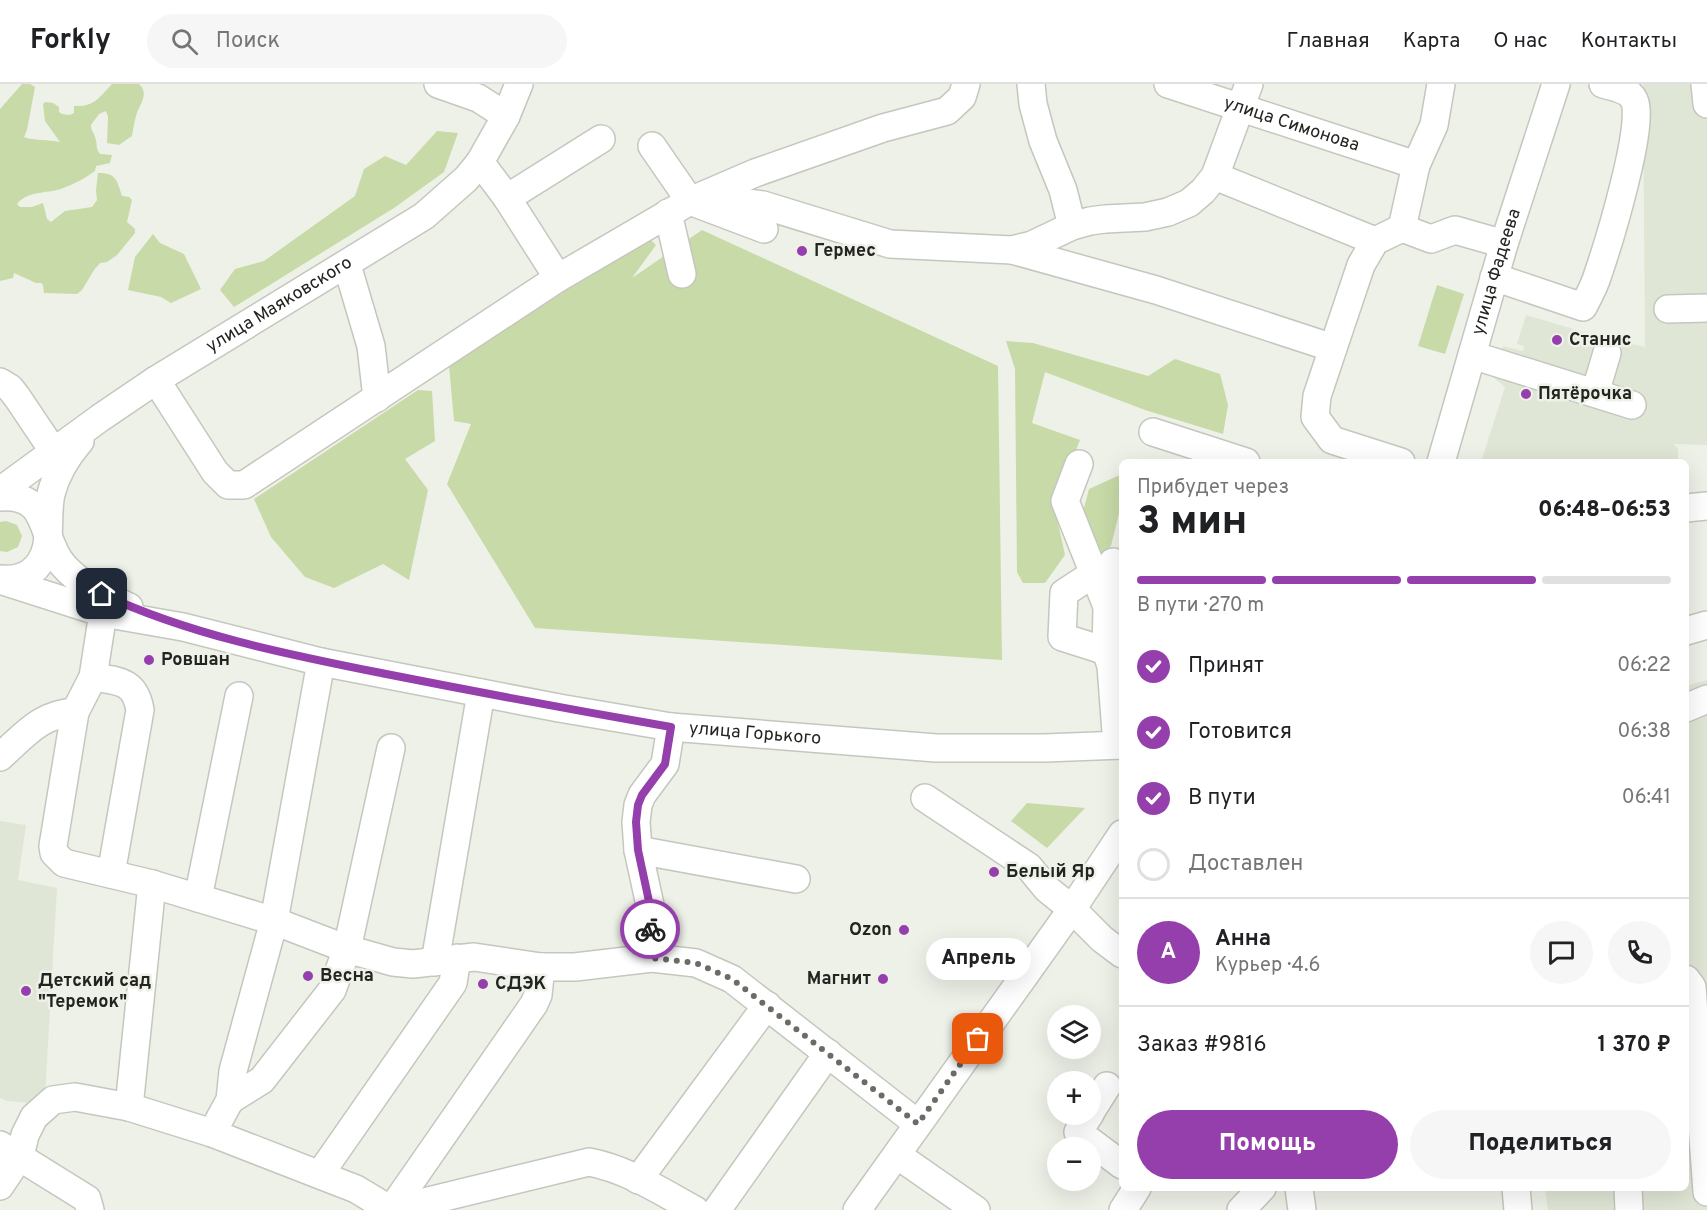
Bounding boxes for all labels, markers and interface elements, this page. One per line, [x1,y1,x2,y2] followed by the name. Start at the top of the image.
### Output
[147,14,567,68] search box
[30,23,111,59] text: Forkly
[168,25,201,58] icon: search
[216,28,280,55] text: Поиск
[1286,28,1370,55] text: Главная
[1403,28,1460,55] text: Карта
[1493,28,1548,55] text: О нас
[1581,28,1677,55] text: Контакты
[1221,91,1362,157] street label: улица Симонова
[1467,206,1526,338] street label: улица Фадеева
[814,240,876,263] place label: Гермес
[795,244,809,258] marker: Гермес
[202,251,357,358] street label: улица Маяковского
[1569,329,1632,352] place label: Станис
[1550,333,1564,347] marker: Станис
[1538,383,1632,406] place label: Пятёрочка
[1519,387,1533,401] marker: Пятёрочка
[1137,475,1289,501] text: Прибудет через
[1538,497,1671,524] text: 06:48–06:53
[1137,499,1247,548] text: 3 мин
[76,568,127,619] pin
[85,577,118,610] icon: home
[1137,593,1264,619] text: В пути · 270 m
[161,649,230,672] place label: Ровшан
[1137,650,1170,683] icon: check
[142,653,156,667] marker: Ровшан
[1188,653,1264,680] text: Принят
[1617,653,1671,679] text: 06:22
[1137,716,1170,749] icon: check
[688,717,822,750] street label: улица Горького
[1188,719,1292,746] text: Готовится
[1617,719,1671,745] text: 06:38
[1137,782,1170,815] icon: check
[1188,785,1256,812] text: В пути
[1622,785,1671,811] text: 06:41
[1188,851,1303,878] text: Доставлен
[1006,861,1095,884] place label: Белый Яр
[987,865,1001,879] marker: Белый Яр
[620,899,680,959] courier
[634,913,667,946] icon: bike
[849,919,892,942] place label: Ozon
[1530,921,1593,984] button: chat
[1608,921,1671,984] button: phone
[897,923,911,937] marker: Ozon
[1215,926,1271,953] text: Анна
[926,937,1030,979] callout: Апрель
[1161,939,1176,966] text: А
[941,946,1016,972] text: Апрель
[1215,953,1320,979] text: Курьер · 4.6
[320,965,374,988] place label: Весна
[807,968,872,991] place label: Магнит
[301,969,315,983] marker: Весна
[38,970,151,1014] place label: Детский сад "Теремок"
[876,972,890,986] marker: Магнит
[495,973,547,996] place label: СДЭК
[476,977,490,991] marker: СДЭК
[19,984,33,998] marker: Детский сад "Теремок"
[1047,1005,1101,1191] map controls
[1047,1005,1101,1059] button: layers
[952,1013,1003,1064] pin
[961,1022,994,1055] icon: bag
[1137,1032,1267,1059] text: Заказ #9816
[1598,1032,1671,1059] text: 1 370 ₽
[1047,1071,1101,1125] button: +
[1137,1110,1398,1179] button: Помощь
[1410,1110,1671,1179] button: Поделиться
[1047,1137,1101,1191] button: −

